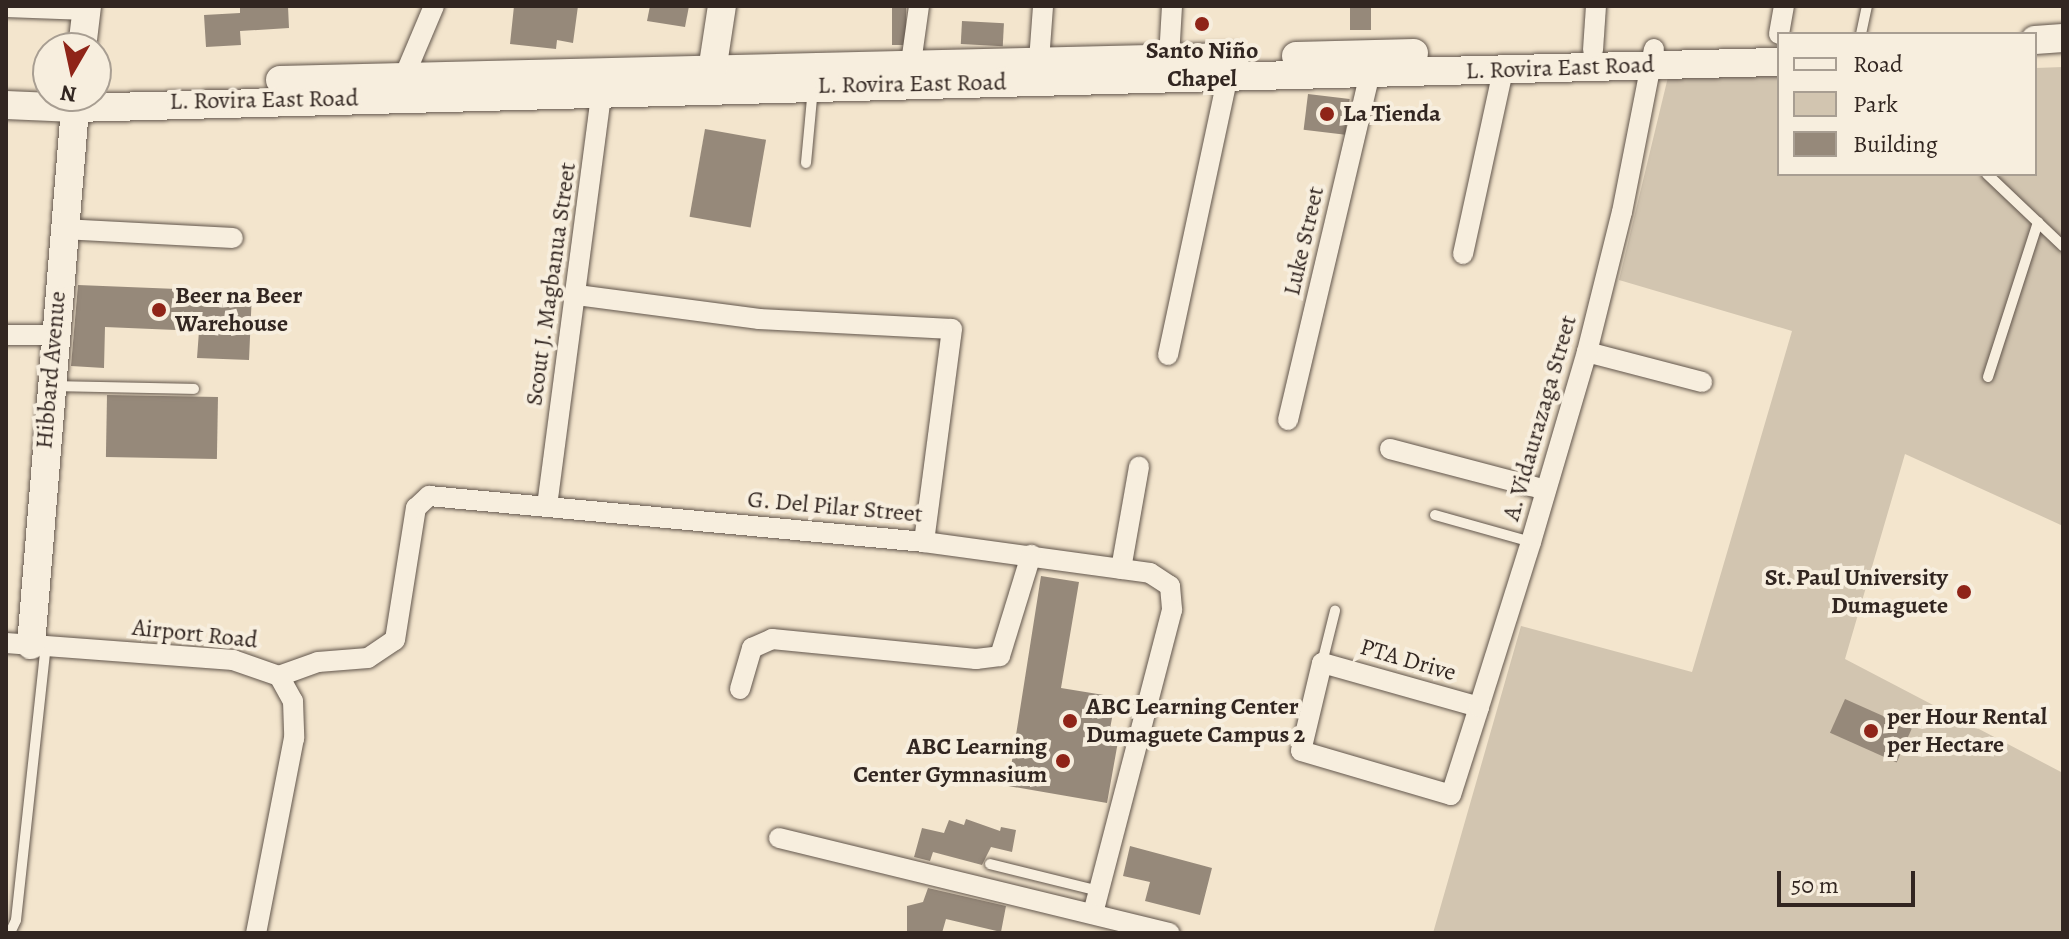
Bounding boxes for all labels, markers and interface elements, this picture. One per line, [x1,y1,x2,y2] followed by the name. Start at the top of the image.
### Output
[1193,15,1211,33] marker: Santo Niño Chapel
[32,32,112,112] north arrow
[1777,32,2037,176] legend
[1146,37,1258,93] place label: Santo Niño Chapel
[1853,48,1903,80] text: Road
[1465,50,1655,86] street label: L. Rovira East Road
[817,68,1007,100] street label: L. Rovira East Road
[58,78,79,110] text: N
[169,84,359,116] street label: L. Rovira East Road
[1853,88,1898,120] text: Park
[1343,100,1441,128] place label: La Tienda
[1318,105,1336,123] marker: La Tienda
[1853,128,1938,160] text: Building
[520,160,582,408] street label: Scout J. Magbanua Street
[1277,184,1331,298] street label: Luke Street
[175,282,302,338] place label: Beer na Beer Warehouse
[30,290,72,450] street label: Hibbard Avenue
[150,301,168,319] marker: Beer na Beer Warehouse
[1497,312,1583,524] street label: A. Vidaurazaga Street
[746,485,924,529] street label: G. Del Pilar Street
[1764,564,1948,620] place label: St. Paul University Dumaguete
[1955,583,1973,601] marker: St. Paul University Dumaguete
[131,613,259,655] street label: Airport Road
[1357,633,1459,687] street label: PTA Drive
[1086,693,1305,749] place label: ABC Learning Center Dumaguete Campus 2
[1887,703,2047,759] place label: per Hour Rental per Hectare
[1061,712,1079,730] marker: ABC Learning Center Dumaguete Campus 2
[1862,722,1880,740] marker: per Hour Rental per Hectare
[853,733,1047,789] place label: ABC Learning Center Gymnasium
[1054,752,1072,770] marker: ABC Learning Center Gymnasium
[1781,855,1919,905] scale bar
[1791,869,1839,901] text: 50 m

